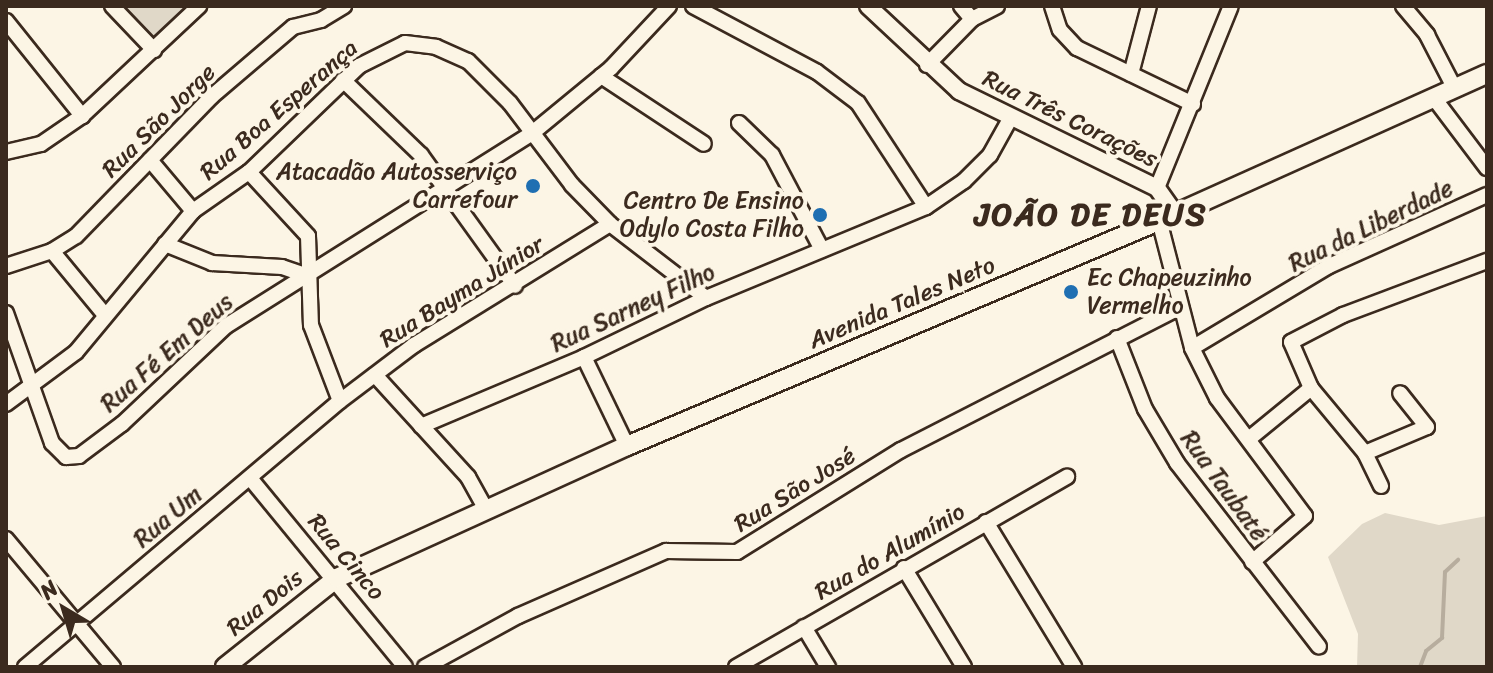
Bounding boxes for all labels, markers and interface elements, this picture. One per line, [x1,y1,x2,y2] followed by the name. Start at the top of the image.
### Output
[194,34,364,186] street label: Rua Boa Esperança
[96,58,222,184] street label: Rua São Jorge
[977,64,1163,174] street label: Rua Três Corações
[276,158,517,214] place label: Atacadão Autosserviço Carrefour
[1284,174,1458,278] street label: Rua da Liberdade
[524,177,542,195] marker: Atacadão Autosserviço Carrefour
[620,187,804,243] place label: Centro De Ensino Odylo Costa Filho
[975,196,1207,234] district label: JOÃO DE DEUS
[811,206,829,224] marker: Centro De Ensino Odylo Costa Filho
[375,230,549,354] street label: Rua Bayma Júnior
[804,250,1000,356] street label: Avenida Tales Neto
[546,257,720,359] street label: Rua Sarney Filho
[1087,264,1252,320] place label: Ec Chapeuzinho Vermelho
[1062,283,1080,301] marker: Ec Chapeuzinho Vermelho
[95,288,239,418] street label: Rua Fé Em Deus
[1174,425,1274,547] street label: Rua Taubaté
[729,441,861,539] street label: Rua São José
[128,480,208,554] street label: Rua Um
[810,497,970,607] street label: Rua do Alumínio
[301,508,391,606] street label: Rua Cinco
[221,564,309,642] street label: Rua Dois
[24,569,104,649] north arrow
[31,570,67,610] text: N

